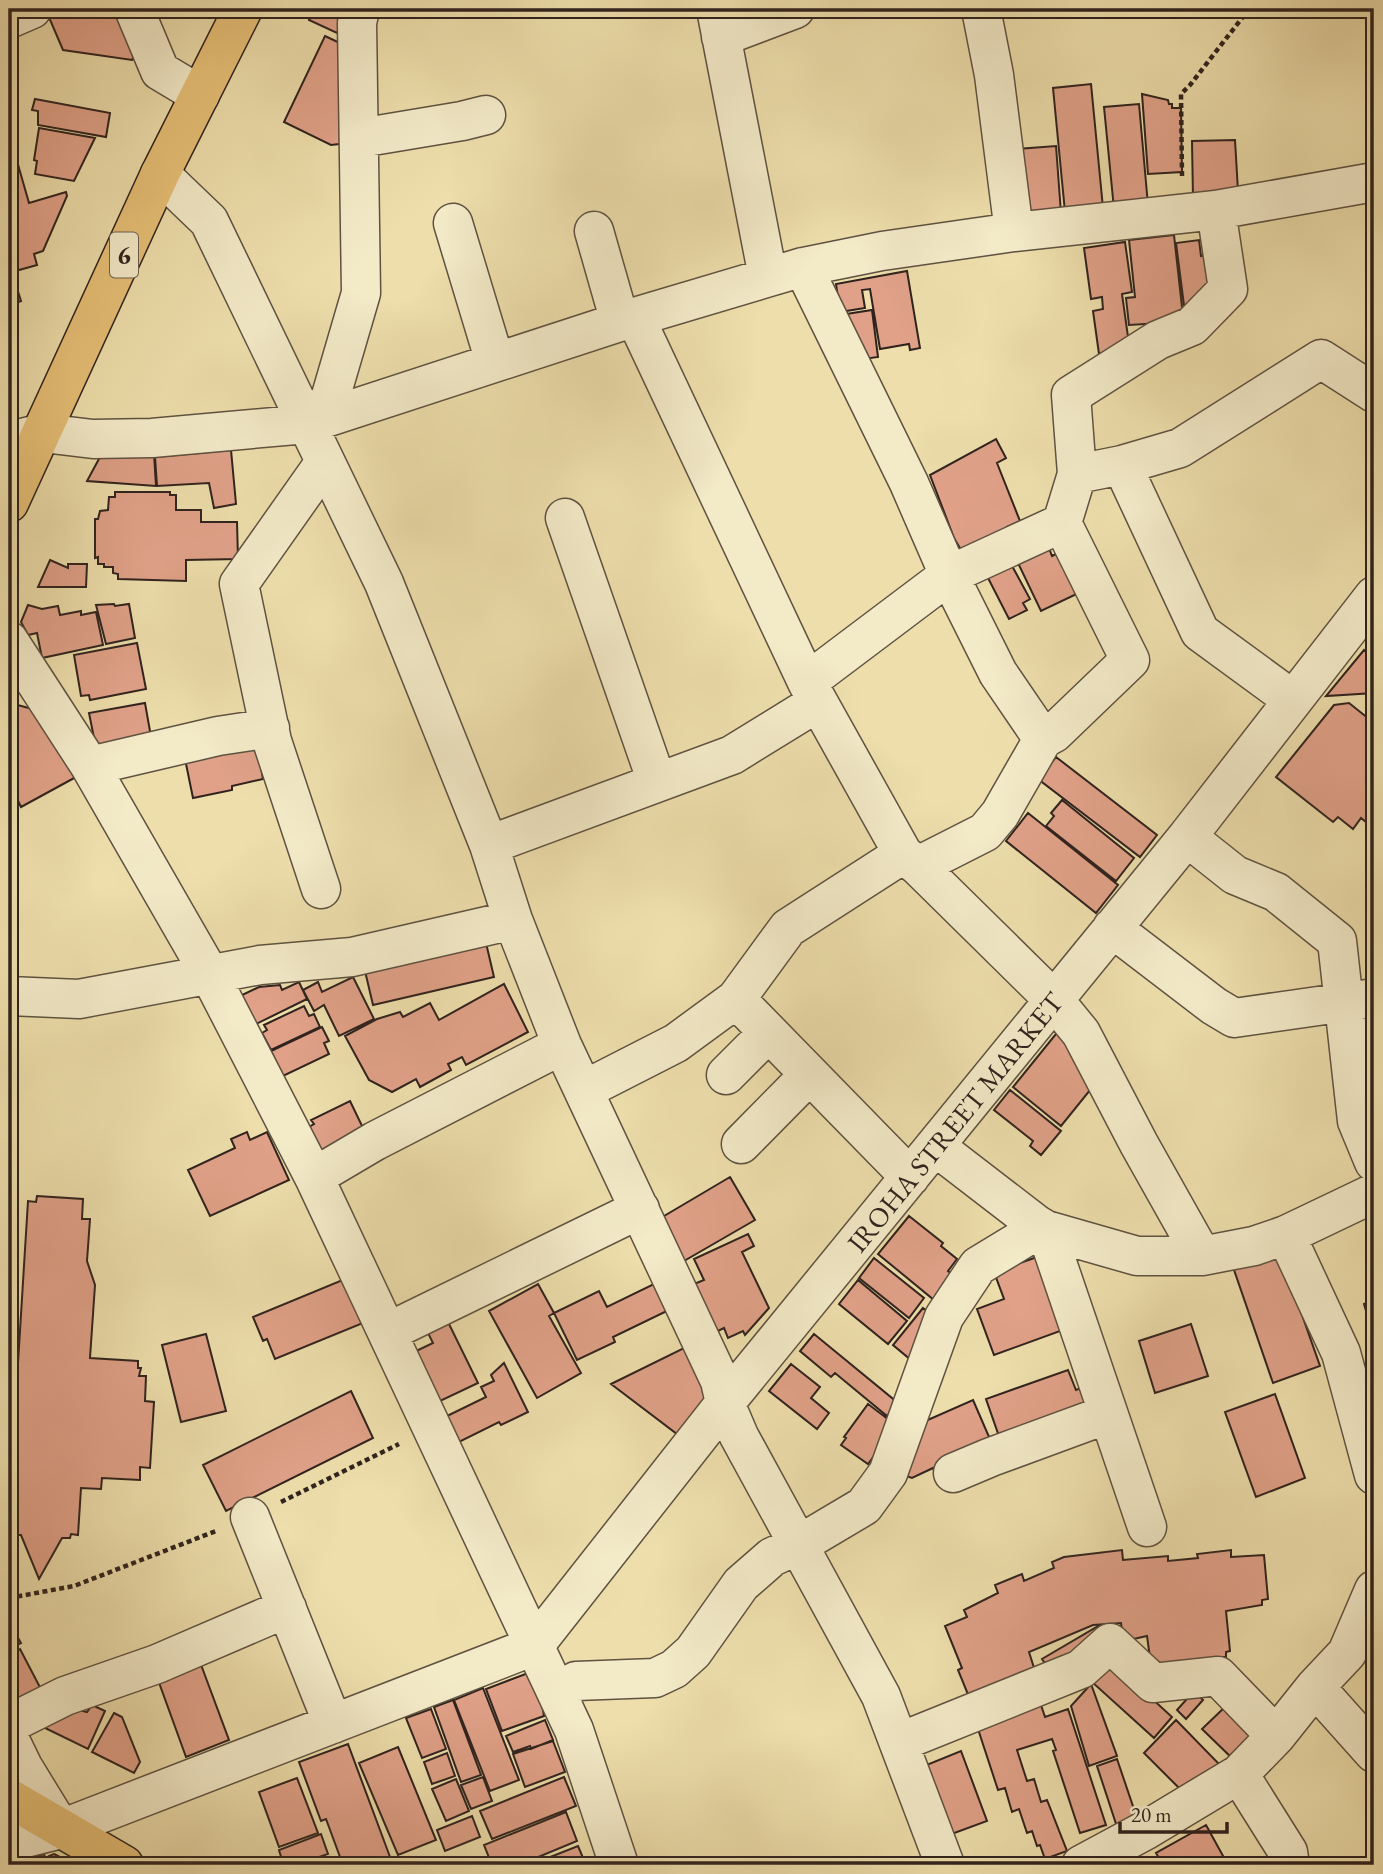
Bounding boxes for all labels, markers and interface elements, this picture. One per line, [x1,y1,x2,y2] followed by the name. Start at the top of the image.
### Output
[110,232,138,278] road number: 6
[839,984,1071,1259] street label: IROHA STREET MARKET
[1120,1790,1227,1834] scale bar
[1131,1801,1172,1828] text: 20 m

